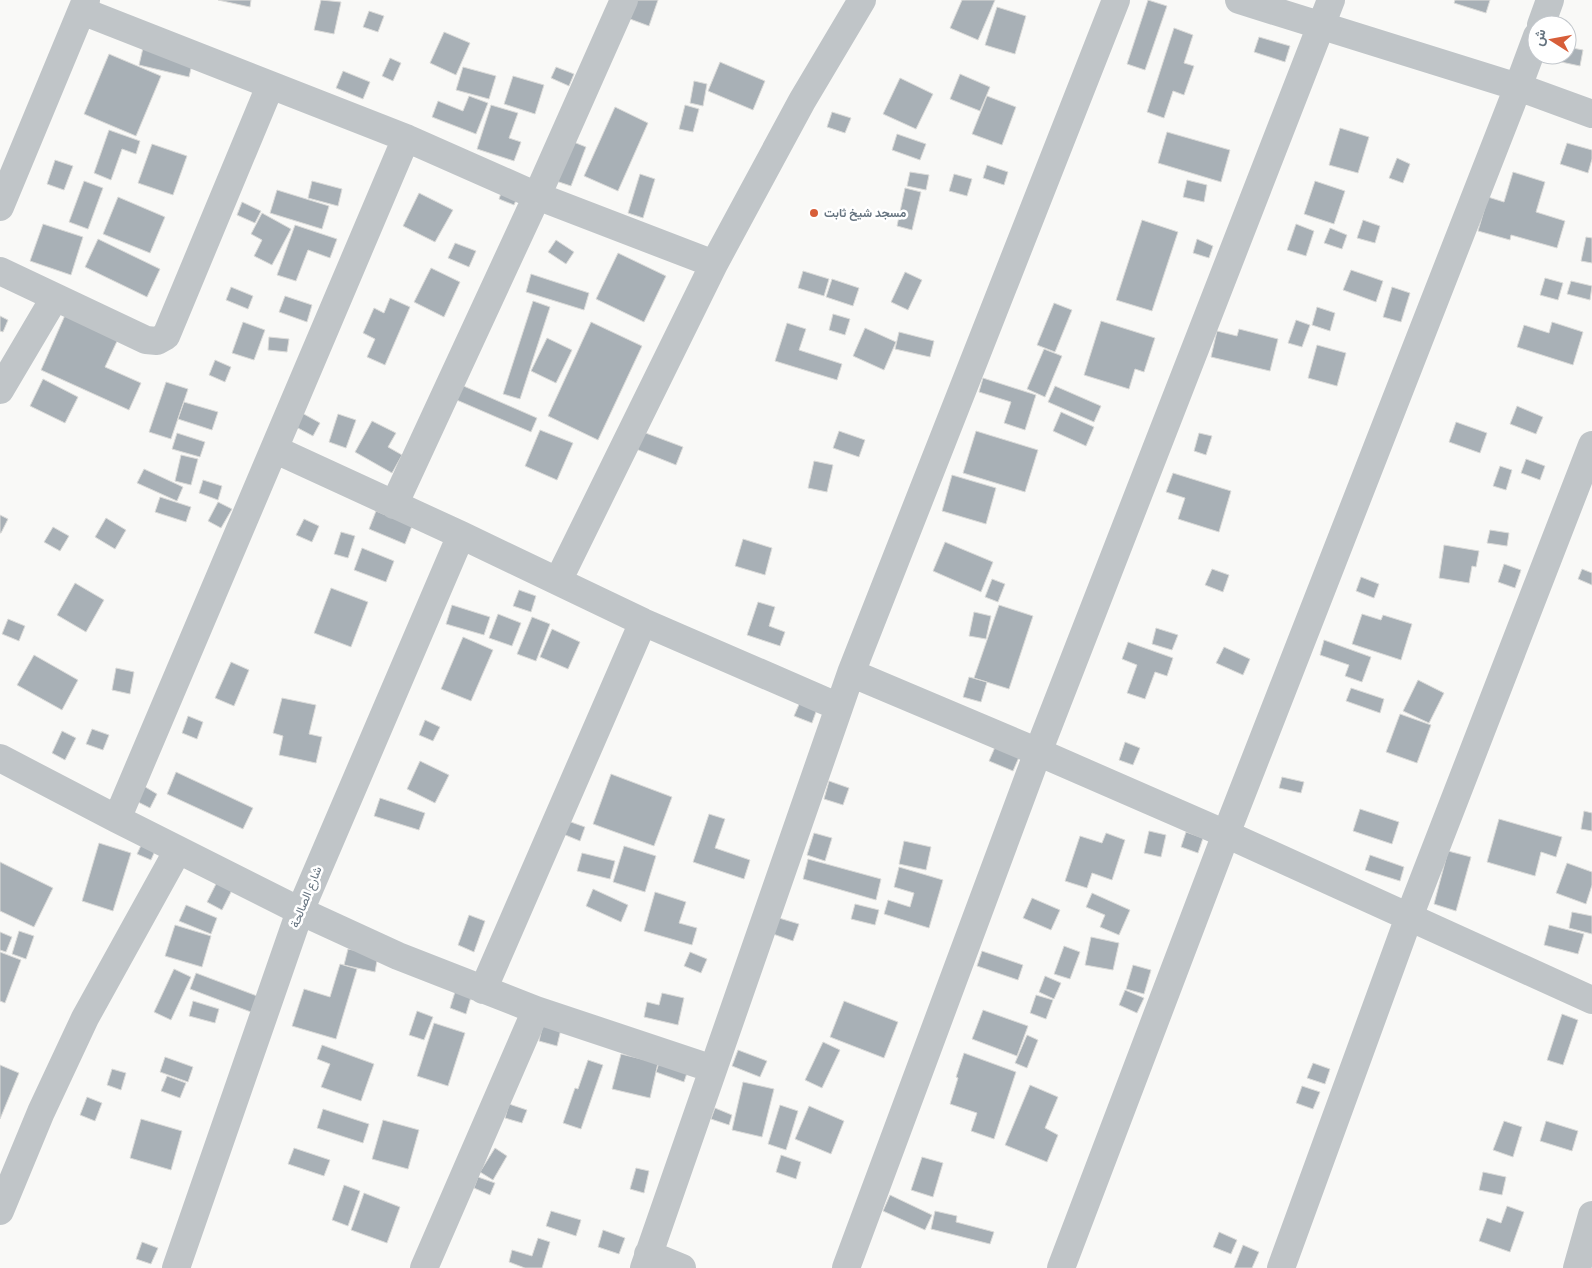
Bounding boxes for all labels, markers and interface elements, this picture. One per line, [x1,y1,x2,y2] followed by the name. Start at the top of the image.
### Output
[1527,15,1577,65] north arrow
[1529,27,1550,47] text: ش
[824,205,907,221] place label: مسجد شيخ ثابت
[808,207,820,219] marker: مسجد شيخ ثابت
[286,864,326,930] street label: شارع الصالحة

